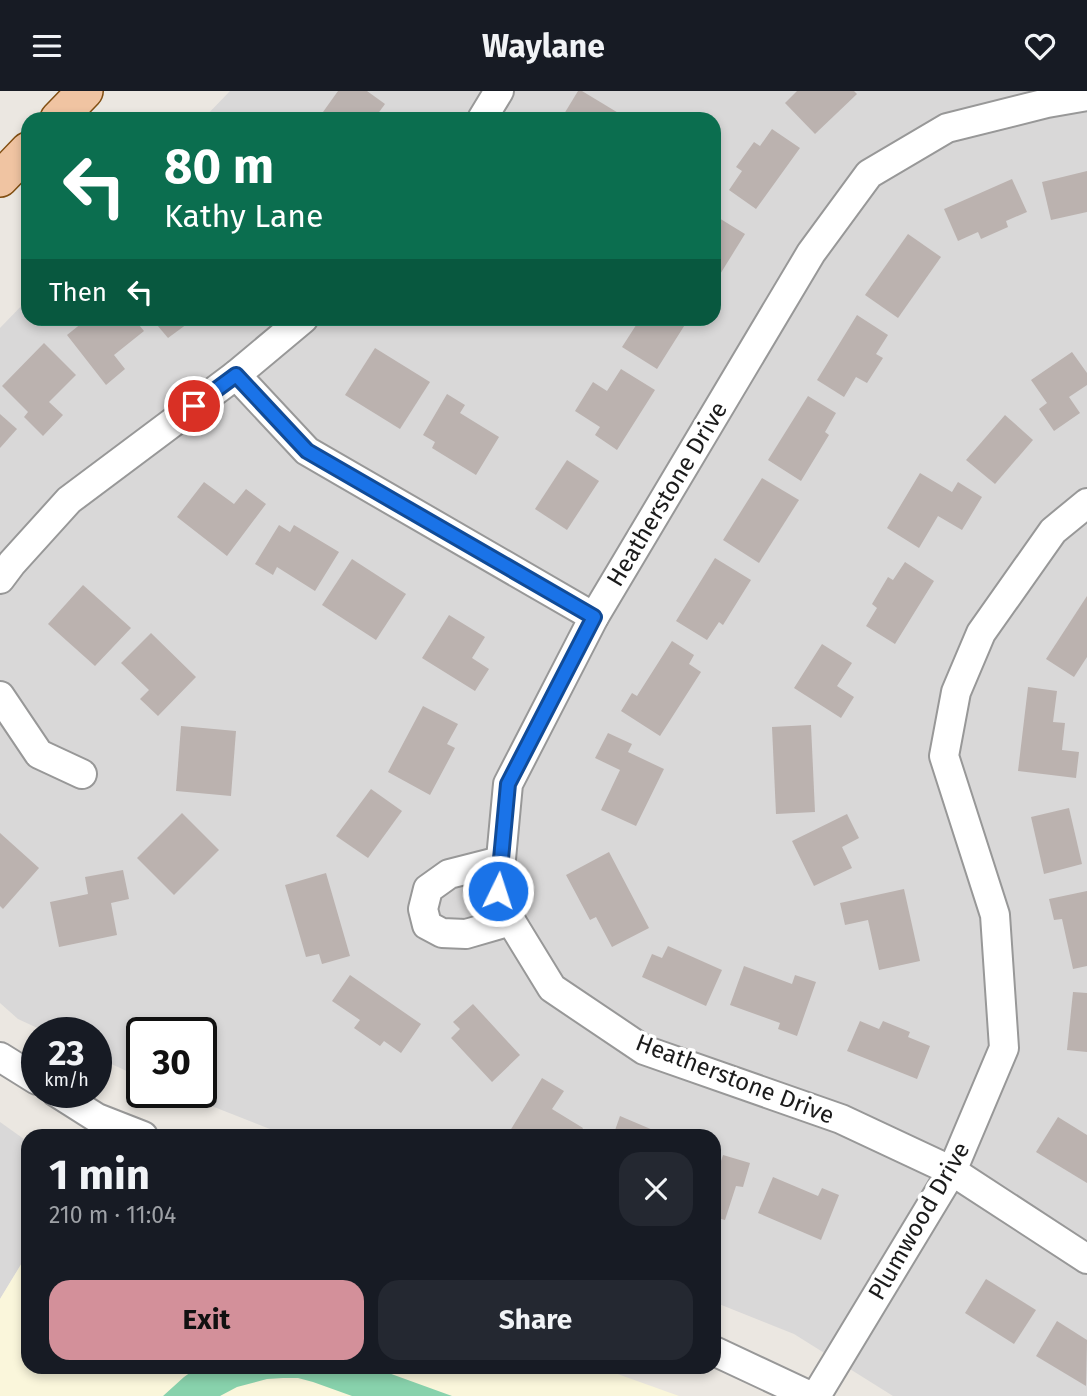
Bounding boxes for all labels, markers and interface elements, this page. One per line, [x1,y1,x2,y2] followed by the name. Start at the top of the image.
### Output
[28,27,66,65] icon: menu
[482,27,605,65] text: Waylane
[1021,27,1059,65] icon: heart
[164,137,274,196] text: 80 m
[49,140,140,231] icon: left
[164,197,324,235] text: Kathy Lane
[121,273,159,311] icon: left
[49,277,107,308] text: Then
[164,376,224,436] pin
[175,387,213,425] icon: arrive
[601,397,733,591] street label: Heatherstone Drive
[461,854,535,928] position arrow
[126,1017,217,1108] speed limit sign: 30
[632,1028,838,1130] street label: Heatherstone Drive
[48,1032,85,1074] text: 23
[44,1069,89,1091] text: km/h
[862,1137,976,1305] street label: Plumwood Drive
[49,1150,150,1200] text: 1 min
[619,1152,693,1226] button: close
[49,1201,176,1229] text: 210 m · 11:04
[49,1280,364,1360] button: Exit
[378,1280,693,1360] button: Share

